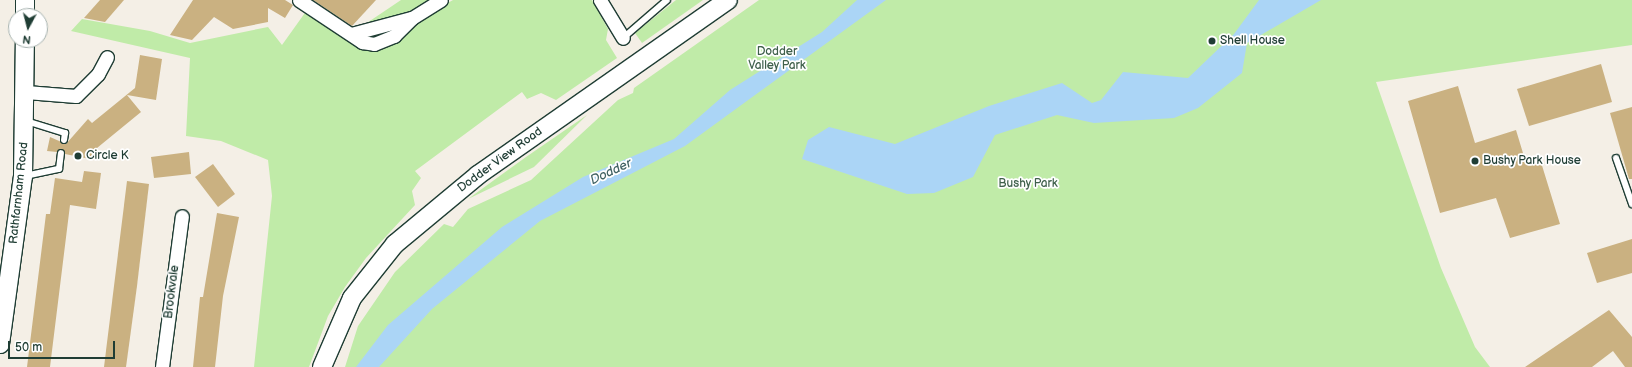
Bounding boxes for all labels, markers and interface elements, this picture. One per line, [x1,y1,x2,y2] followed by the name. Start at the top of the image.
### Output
[8,8,48,48] north arrow
[22,32,32,46] text: N
[1220,34,1285,48] place label: Shell House
[1207,36,1217,46] marker: Shell House
[748,45,806,73] park label: Dodder Valley Park
[455,124,545,196] street label: Dodder View Road
[6,141,32,245] street label: Rathfarnham Road
[86,149,129,163] place label: Circle K
[73,151,83,161] marker: Circle K
[1483,154,1582,168] place label: Bushy Park House
[588,156,634,188] water label: Dodder
[1470,156,1480,166] marker: Bushy Park House
[998,177,1058,191] park label: Bushy Park
[162,264,182,320] street label: Brookvale
[10,333,117,359] scale bar
[15,340,42,355] text: 50 m

